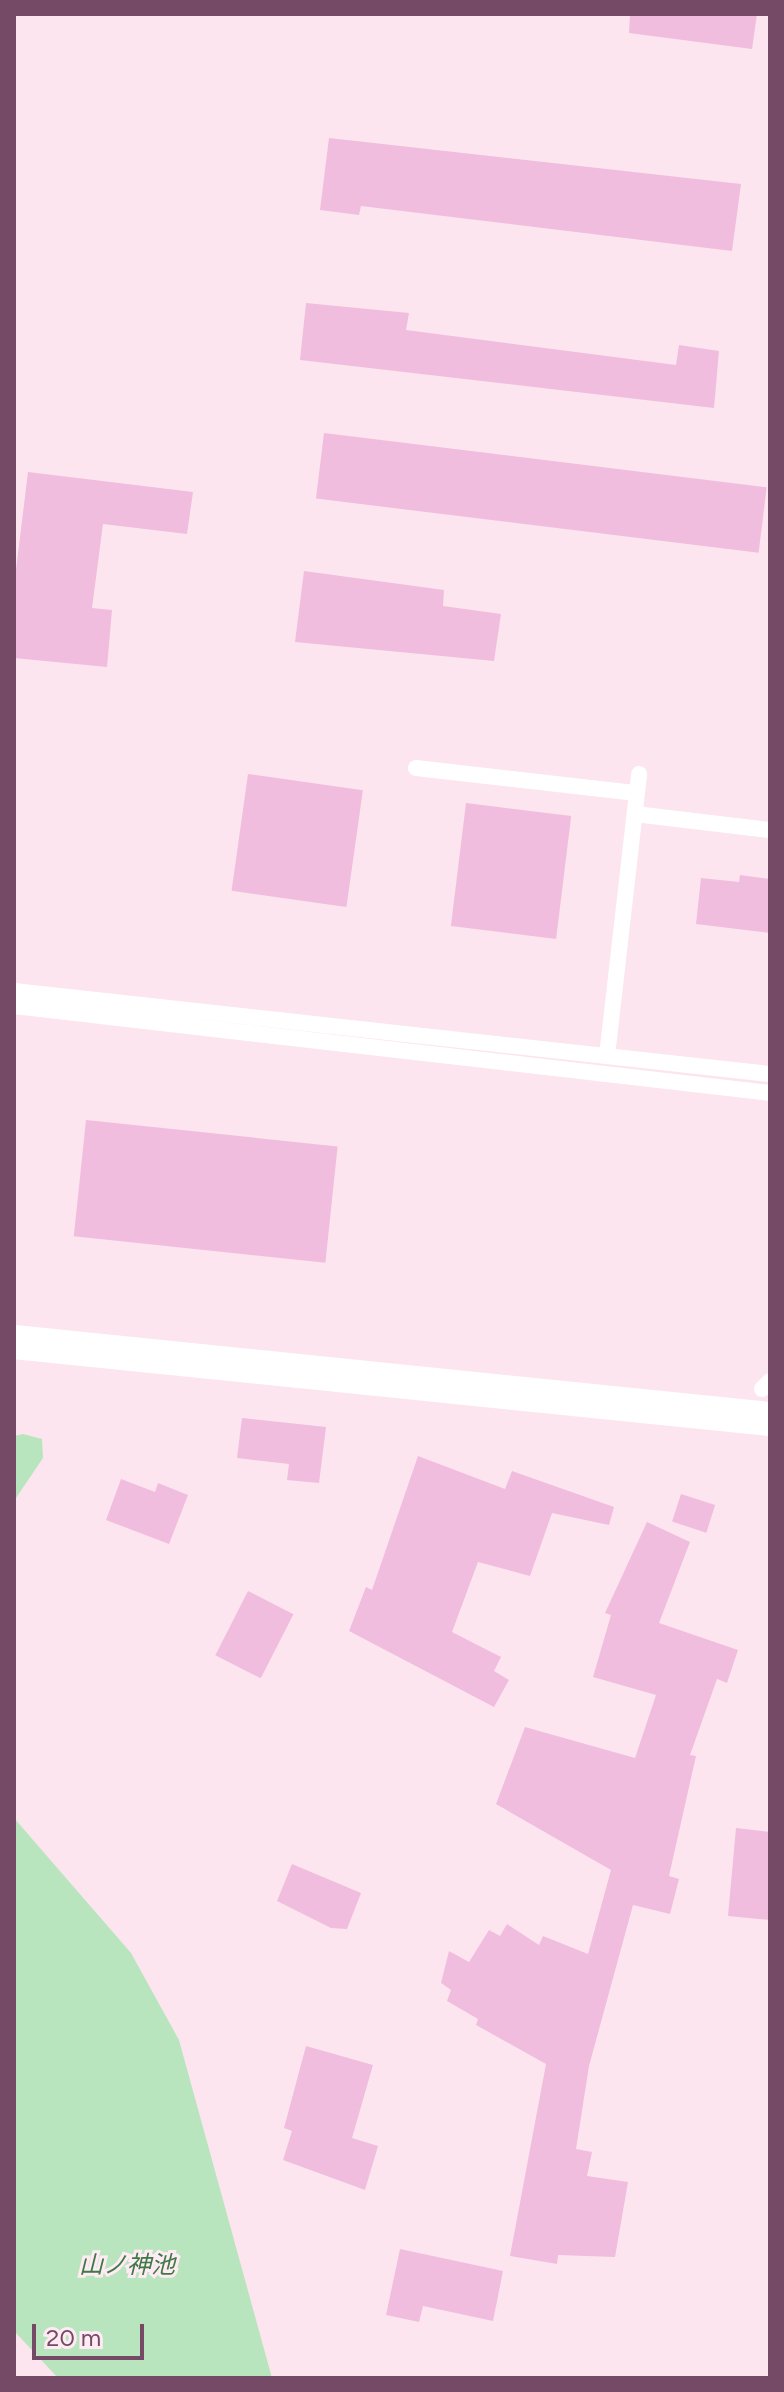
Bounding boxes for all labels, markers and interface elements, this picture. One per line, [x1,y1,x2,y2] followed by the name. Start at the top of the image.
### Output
[79,2251,175,2279] water label: 山ノ神池
[36,2308,148,2358] scale bar
[46,2323,101,2352] text: 20 m

